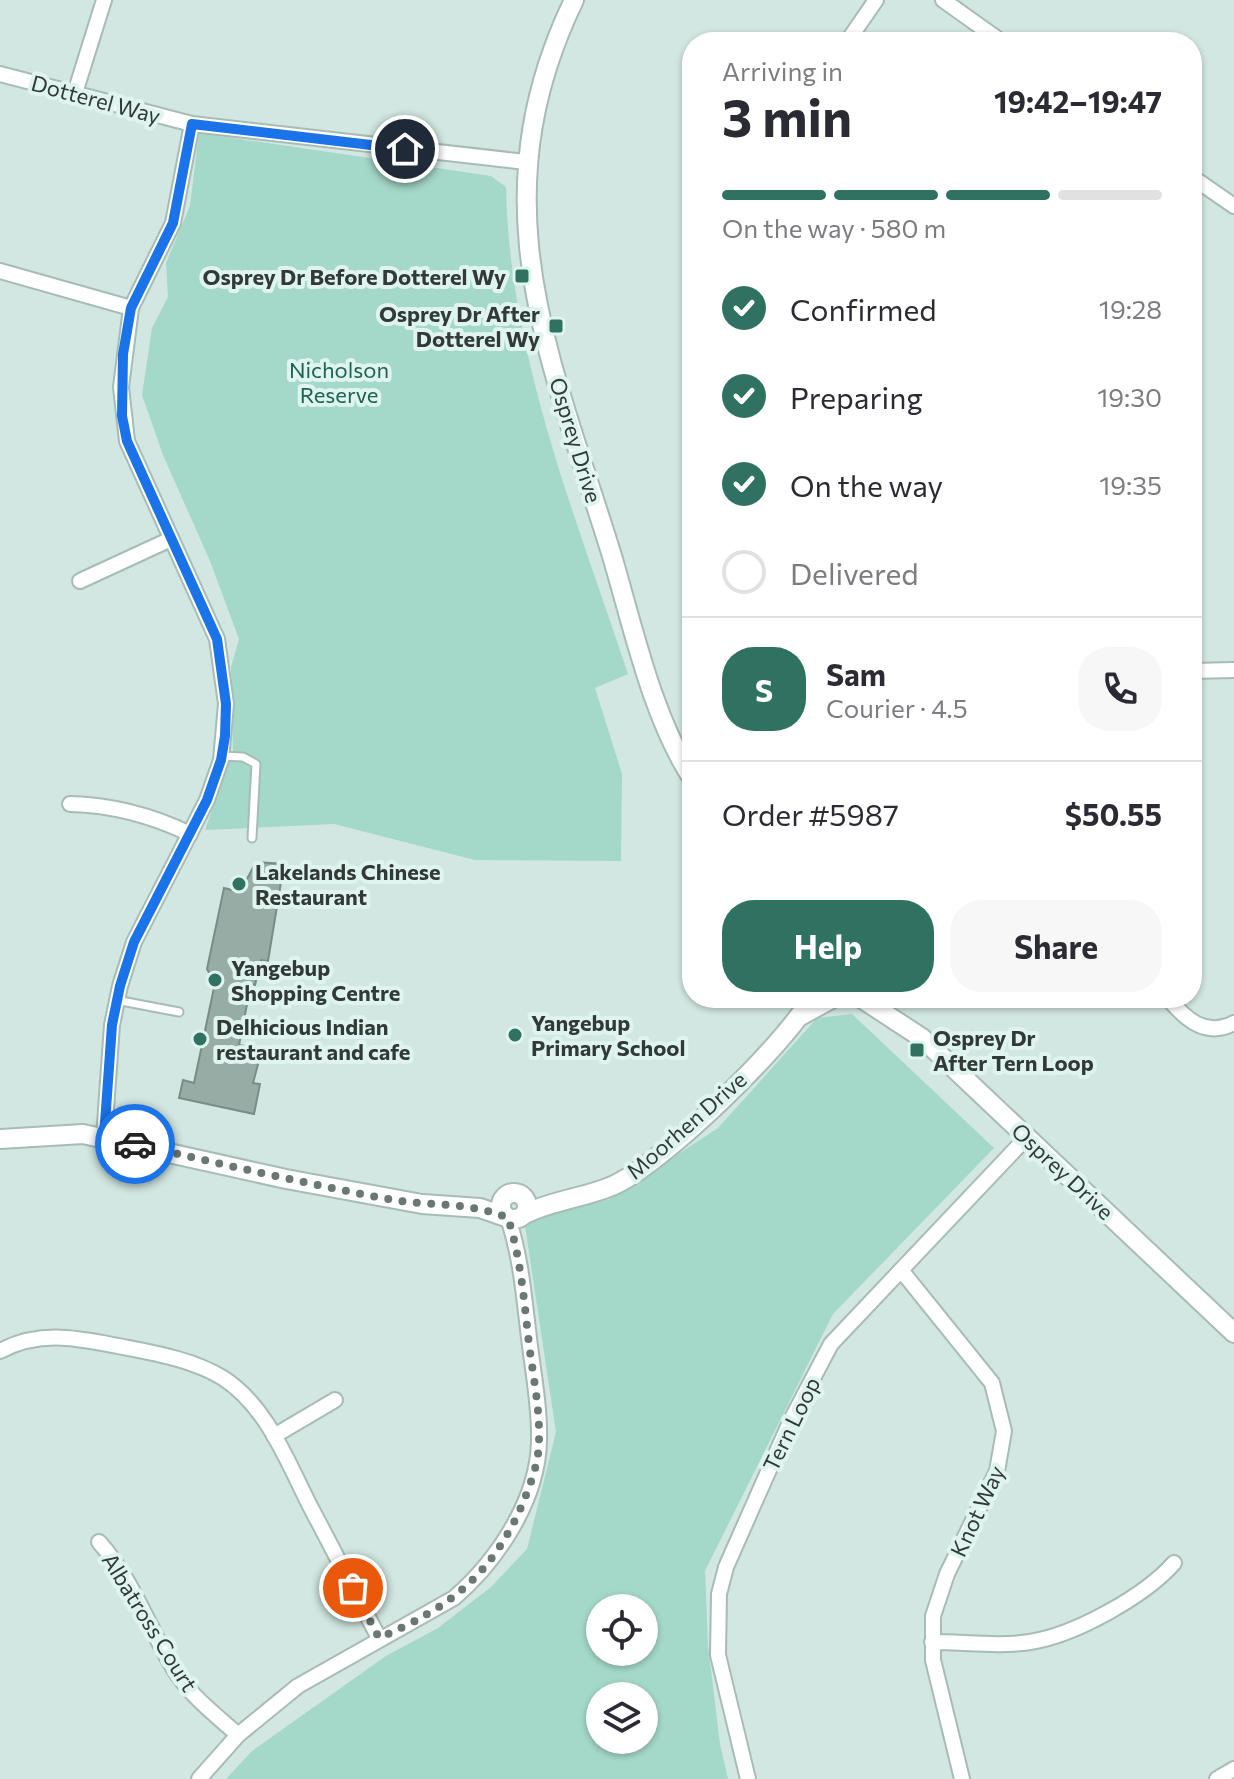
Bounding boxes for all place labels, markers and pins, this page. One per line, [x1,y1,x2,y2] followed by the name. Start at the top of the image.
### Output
[371,115,439,183] pin
[203,263,506,290] place label: Osprey Dr Before Dotterel Wy
[513,267,531,285] marker: Osprey Dr Before Dotterel Wy
[379,300,540,352] place label: Osprey Dr After Dotterel Wy
[547,317,565,335] marker: Osprey Dr After Dotterel Wy
[255,858,441,910] place label: Lakelands Chinese Restaurant
[230,875,248,893] marker: Lakelands Chinese Restaurant
[231,954,400,1006] place label: Yangebup Shopping Centre
[206,971,224,989] marker: Yangebup Shopping Centre
[531,1009,686,1061] place label: Yangebup Primary School
[216,1013,410,1065] place label: Delhicious Indian restaurant and cafe
[933,1024,1094,1076] place label: Osprey Dr After Tern Loop
[506,1026,524,1044] marker: Yangebup Primary School
[191,1030,209,1048] marker: Delhicious Indian restaurant and cafe
[908,1041,926,1059] marker: Osprey Dr After Tern Loop
[319,1554,387,1622] pin

